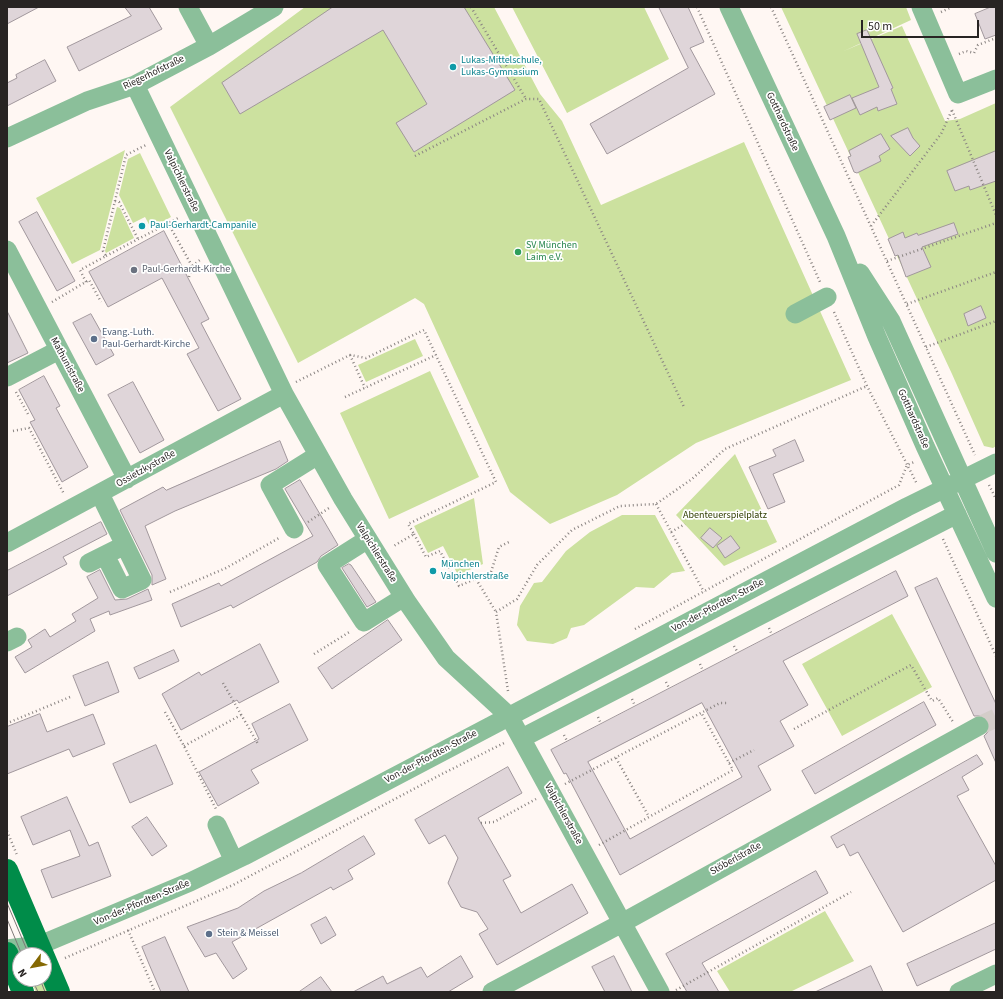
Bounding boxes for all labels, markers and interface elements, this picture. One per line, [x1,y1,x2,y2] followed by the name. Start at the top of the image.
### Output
[863,12,981,38] scale bar
[868,18,892,35] text: 50 m
[122,53,186,93] street label: Riegerhofstraße
[461,55,542,78] place label: Lukas-Mittelschule, Lukas-Gymnasium
[448,62,458,72] marker: Lukas-Mittelschule, Lukas-Gymnasium
[763,91,801,153] street label: Gotthardstraße
[161,148,201,214] street label: Valpichlerstraße
[150,220,257,232] place label: Paul-Gerhardt-Campanile
[137,221,147,231] marker: Paul-Gerhardt-Campanile
[526,240,577,264] place label: SV München Laim e.V.
[513,247,523,257] marker: SV München Laim e.V.
[142,264,230,276] place label: Paul-Gerhardt-Kirche
[129,265,139,275] marker: Paul-Gerhardt-Kirche
[102,327,190,350] place label: Evang.-Luth. Paul-Gerhardt-Kirche
[89,334,99,344] marker: Evang.-Luth. Paul-Gerhardt-Kirche
[47,335,87,395] street label: Mathunistraße
[895,387,931,451] street label: Gotthardstraße
[114,448,178,490] street label: Ossietzkystraße
[683,510,767,522] park label: Abenteuerspielplatz
[353,521,399,585] street label: Valpichlerstraße
[441,559,509,582] place label: München Valpichlerstraße
[428,566,438,576] marker: München Valpichlerstraße
[670,577,766,635] street label: Von-der-Pfordten-Straße
[383,728,479,786] street label: Von-der-Pfordten-Straße
[541,781,585,847] street label: Valpichlerstraße
[708,840,764,878] street label: Stöberlstraße
[92,877,192,929] street label: Von-der-Pfordten-Straße
[217,928,279,940] place label: Stein & Meissel
[204,929,214,939] marker: Stein & Meissel
[12,947,52,987] north arrow
[14,966,31,980] text: N

